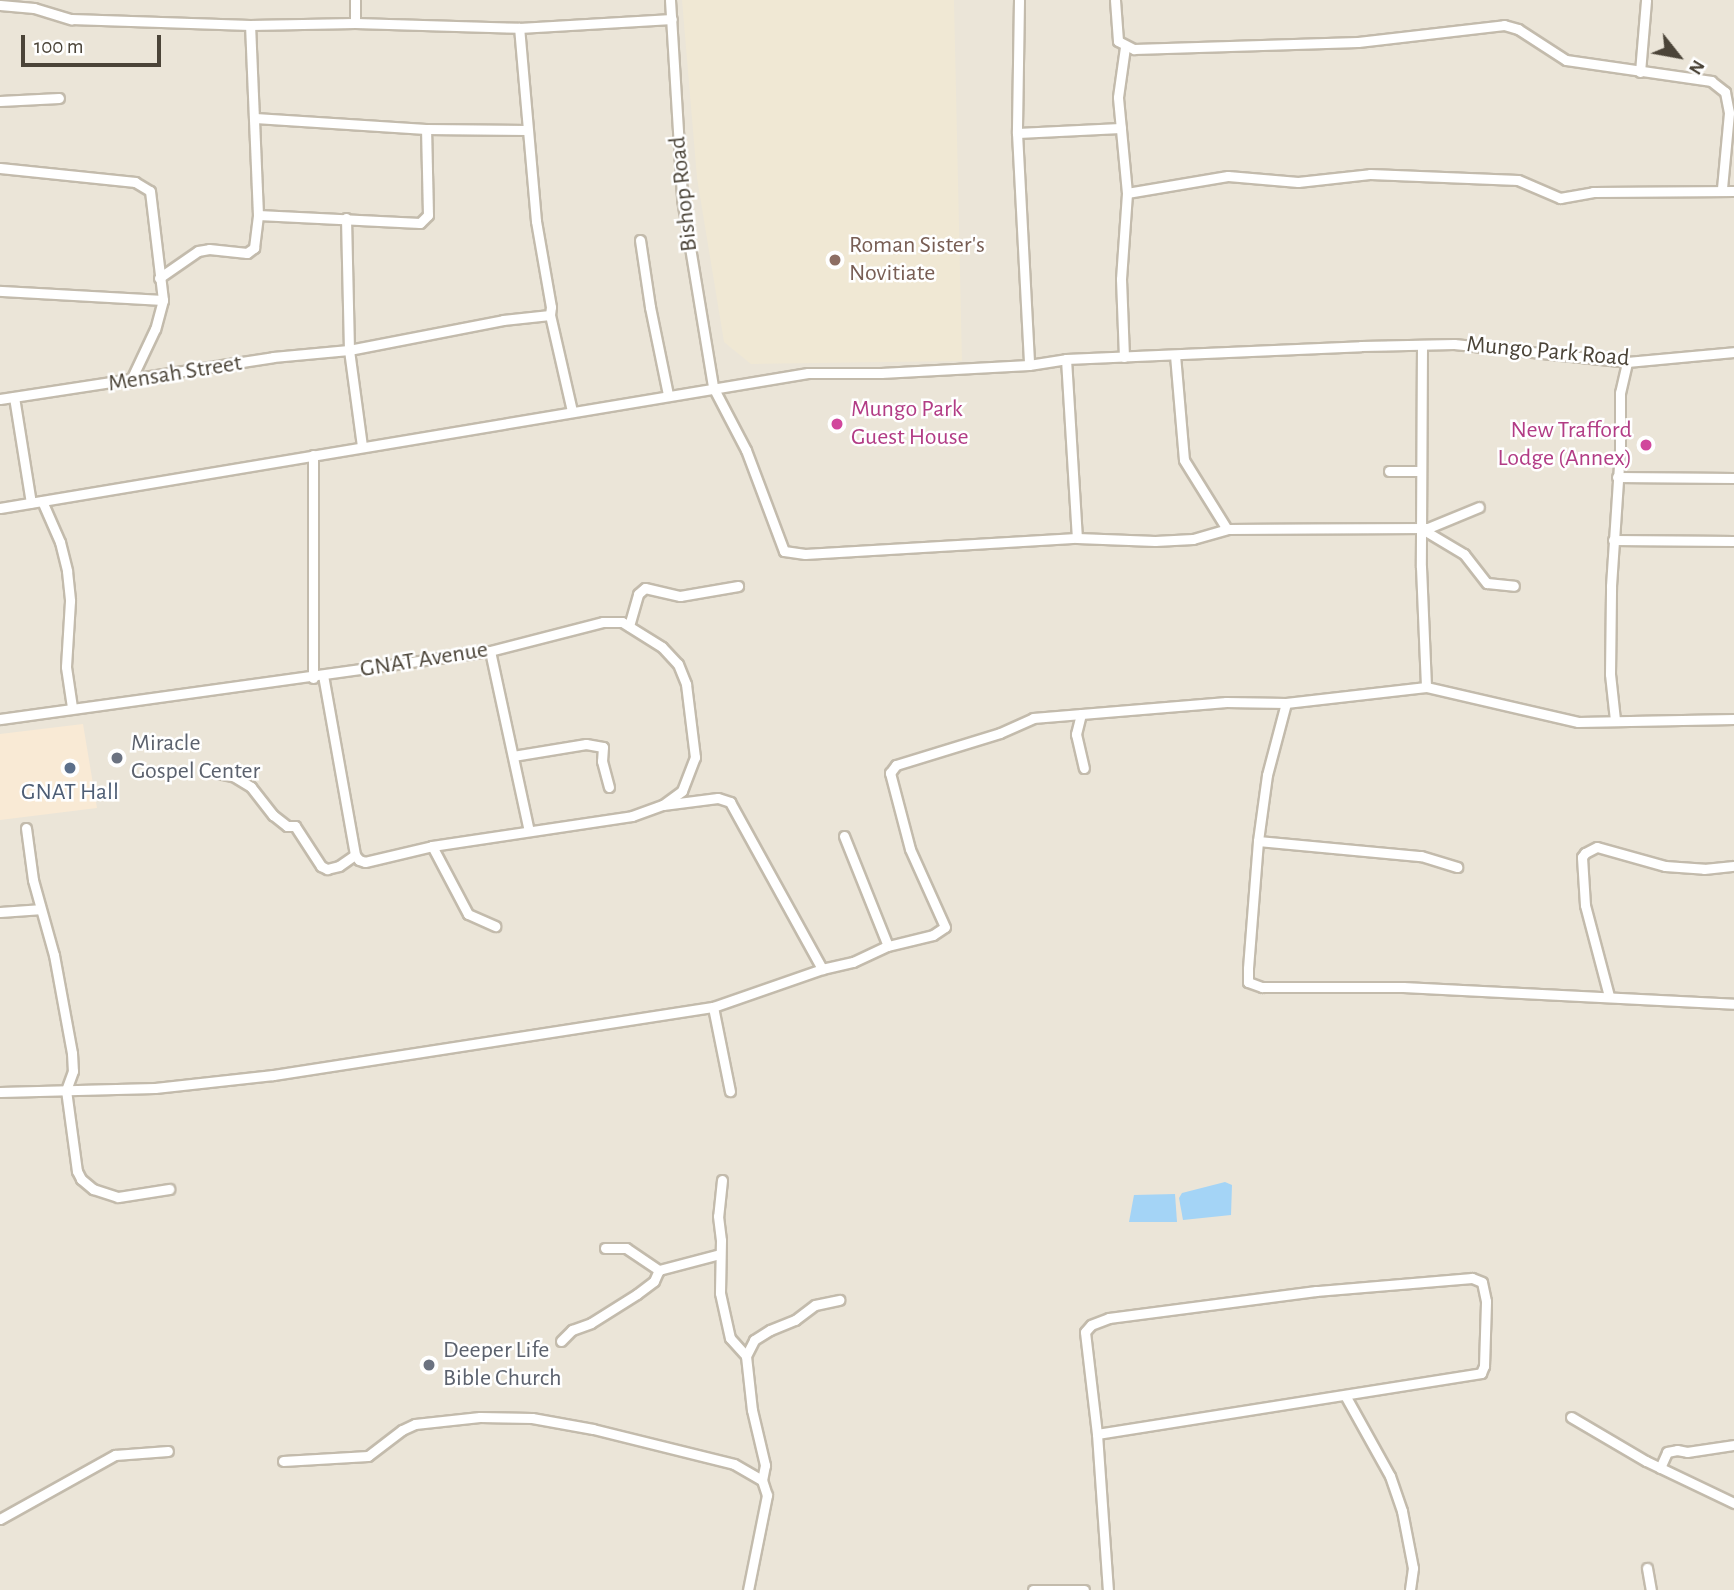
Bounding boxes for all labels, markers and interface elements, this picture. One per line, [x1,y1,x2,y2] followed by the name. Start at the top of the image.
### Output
[24,21,164,65] scale bar
[1643,21,1713,91] north arrow
[34,36,84,57] text: 100 m
[1685,57,1708,78] text: N
[664,135,704,253] street label: Bishop Road
[849,232,985,288] place label: Roman Sister's Novitiate
[827,252,843,268] marker: Roman Sister's Novitiate
[1465,331,1631,373] street label: Mungo Park Road
[106,349,244,399] street label: Mensah Street
[851,396,969,452] place label: Mungo Park Guest House
[829,416,845,432] marker: Mungo Park Guest House
[1498,417,1632,473] place label: New Trafford Lodge (Annex)
[1638,437,1654,453] marker: New Trafford Lodge (Annex)
[358,636,490,684] street label: GNAT Avenue
[131,730,260,786] place label: Miracle Gospel Center
[109,750,125,766] marker: Miracle Gospel Center
[62,760,78,776] marker: GNAT Hall
[21,779,119,807] place label: GNAT Hall
[443,1337,561,1393] place label: Deeper Life Bible Church
[421,1357,437,1373] marker: Deeper Life Bible Church

